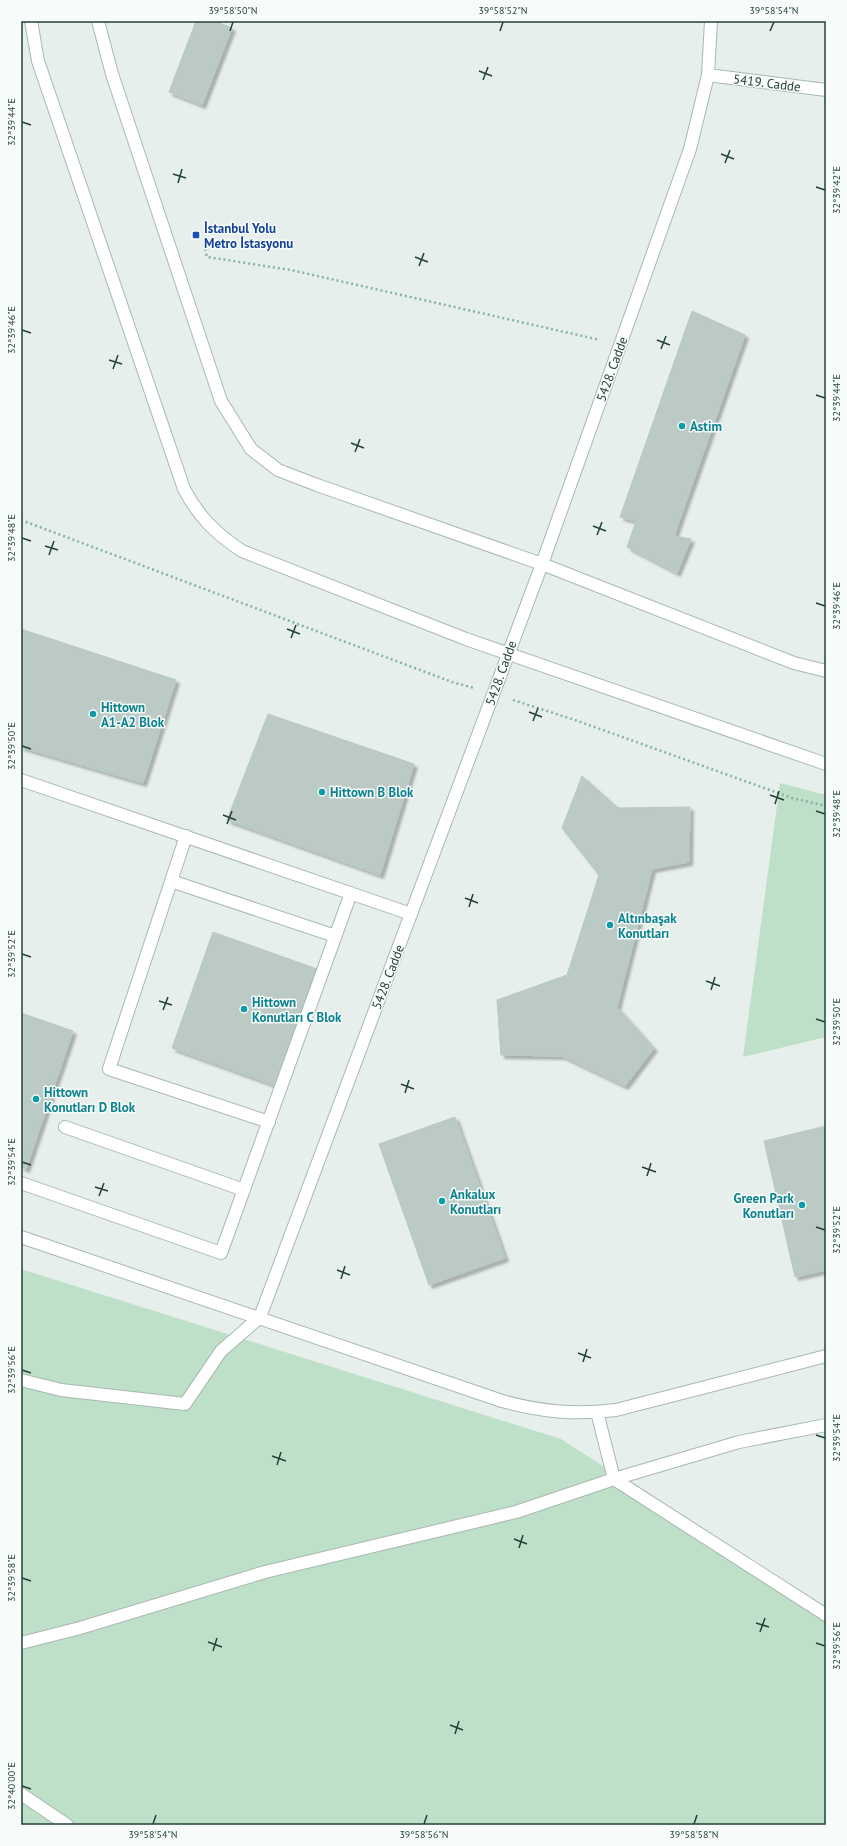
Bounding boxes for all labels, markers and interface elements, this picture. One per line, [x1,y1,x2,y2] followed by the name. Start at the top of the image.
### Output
[208,4,258,17] text: 39°58'50"N
[478,4,528,17] text: 39°58'52"N
[749,4,799,17] text: 39°58'54"N
[732,70,802,96] street label: 5419. Cadde
[5,98,18,146] text: 32°39'44"E
[830,166,843,214] text: 32°39'42"E
[204,220,293,252] place label: İstanbul Yolu Metro İstasyonu
[191,230,201,240] marker: İstanbul Yolu Metro İstasyonu
[5,306,18,354] text: 32°39'46"E
[592,334,632,404] street label: 5428. Cadde
[830,374,843,422] text: 32°39'44"E
[690,418,722,435] place label: Astim
[677,421,687,431] marker: Astim
[5,514,18,562] text: 32°39'48"E
[830,582,843,630] text: 32°39'46"E
[481,638,521,708] street label: 5428. Cadde
[101,699,165,731] place label: Hittown A1-A2 Blok
[88,709,98,719] marker: Hittown A1-A2 Blok
[5,722,18,770] text: 32°39'50"E
[330,784,414,801] place label: Hittown B Blok
[317,787,327,797] marker: Hittown B Blok
[830,790,843,838] text: 32°39'48"E
[618,910,677,942] place label: Altınbaşak Konutları
[605,920,615,930] marker: Altınbaşak Konutları
[5,930,18,978] text: 32°39'52"E
[368,942,408,1012] street label: 5428. Cadde
[252,994,342,1026] place label: Hittown Konutları C Blok
[830,998,843,1046] text: 32°39'50"E
[239,1004,249,1014] marker: Hittown Konutları C Blok
[44,1084,136,1116] place label: Hittown Konutları D Blok
[31,1094,41,1104] marker: Hittown Konutları D Blok
[5,1138,18,1186] text: 32°39'54"E
[450,1186,501,1218] place label: Ankalux Konutları
[734,1190,795,1222] place label: Green Park Konutları
[437,1196,447,1206] marker: Ankalux Konutları
[797,1200,807,1210] marker: Green Park Konutları
[830,1206,843,1254] text: 32°39'52"E
[5,1346,18,1394] text: 32°39'56"E
[830,1414,843,1462] text: 32°39'54"E
[5,1554,18,1602] text: 32°39'58"E
[830,1622,843,1670] text: 32°39'56"E
[5,1762,18,1810] text: 32°40'00"E
[128,1828,178,1841] text: 39°58'54"N
[399,1828,449,1841] text: 39°58'56"N
[669,1828,719,1841] text: 39°58'58"N

